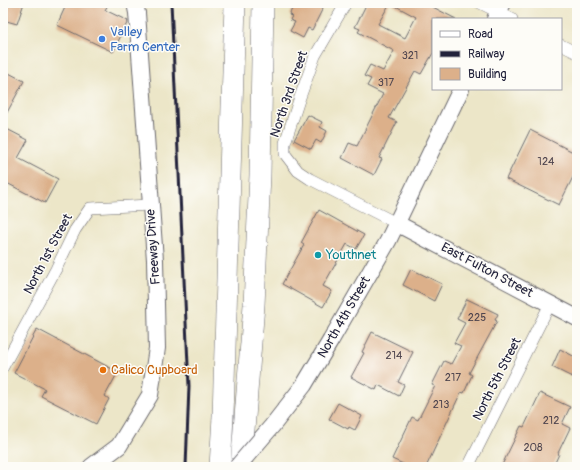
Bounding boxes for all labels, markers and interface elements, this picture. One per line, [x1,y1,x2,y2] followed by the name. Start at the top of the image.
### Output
[432,18,562,90] legend
[110,24,180,55] place label: Valley Farm Center
[468,27,493,42] text: Road
[97,34,107,44] marker: Valley Farm Center
[468,47,504,62] text: Railway
[267,48,312,139] street label: North 3rd Street
[402,49,418,62] house number: 321
[468,67,507,82] text: Building
[378,76,394,89] house number: 317
[538,155,555,168] house number: 124
[142,208,164,285] street label: Freeway Drive
[20,210,76,297] street label: North 1st Street
[438,239,536,301] street label: East Fulton Street
[325,247,377,263] place label: Youthnet
[313,250,323,260] marker: Youthnet
[314,273,374,361] street label: North 4th Street
[468,311,486,324] house number: 225
[469,334,525,423] street label: North 5th Street
[386,349,403,362] house number: 214
[111,362,198,378] place label: Calico Cupboard
[98,365,108,375] marker: Calico Cupboard
[445,371,461,384] house number: 217
[433,398,449,411] house number: 213
[543,414,559,427] house number: 212
[523,441,543,454] house number: 208

